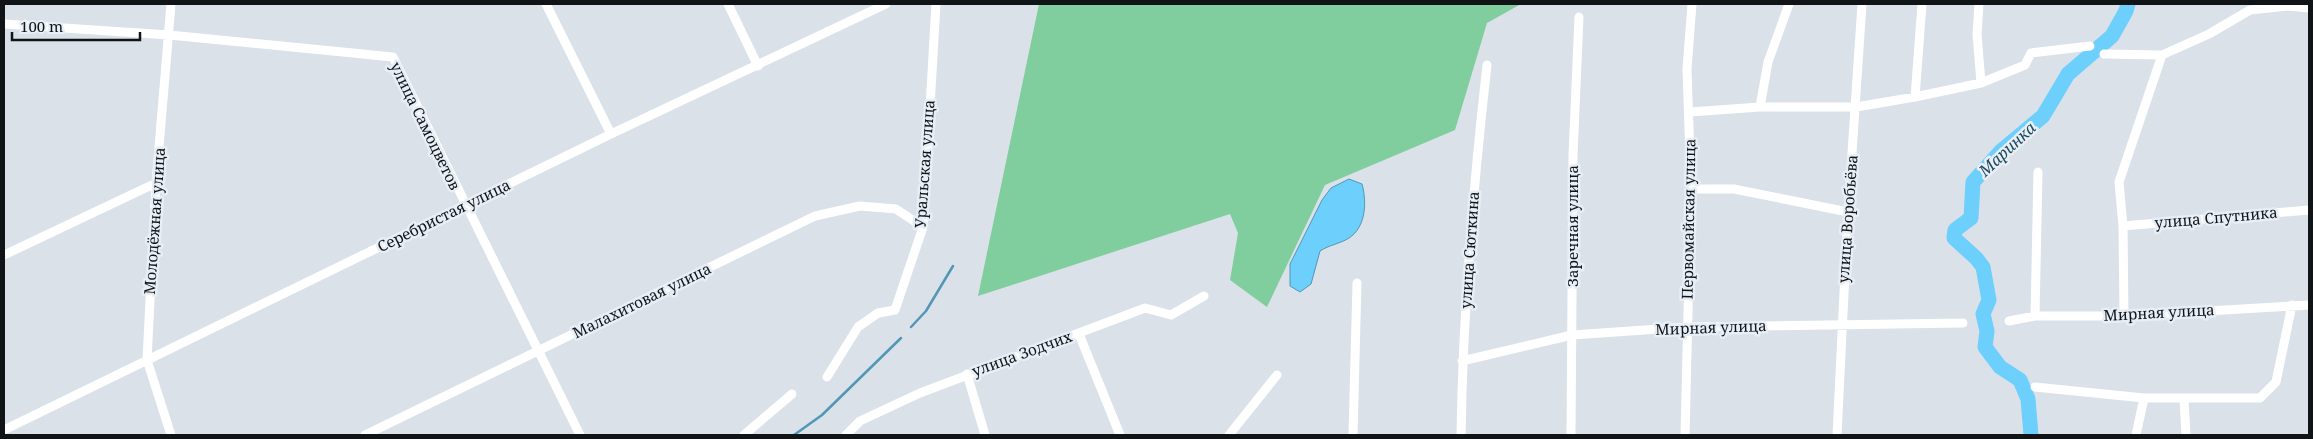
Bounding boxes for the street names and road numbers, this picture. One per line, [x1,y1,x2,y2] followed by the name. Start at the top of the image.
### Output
[386,58,466,193] street label: улица Самоцветов
[910,99,938,229] street label: Уральская улица
[1677,138,1699,300] street label: Первомайская улица
[139,147,169,295] street label: Молодёжная улица
[1833,154,1861,284] street label: улица Воробьёва
[1562,165,1582,287] street label: Заречная улица
[374,174,513,256] street label: Серебристая улица
[1455,191,1483,309] street label: улица Сюткина
[2154,202,2278,232] street label: улица Спутника
[569,258,714,342] street label: Малахитовая улица
[2103,299,2215,325] street label: Мирная улица
[1655,315,1767,339] street label: Мирная улица
[969,326,1075,380] street label: улица Зодчих

